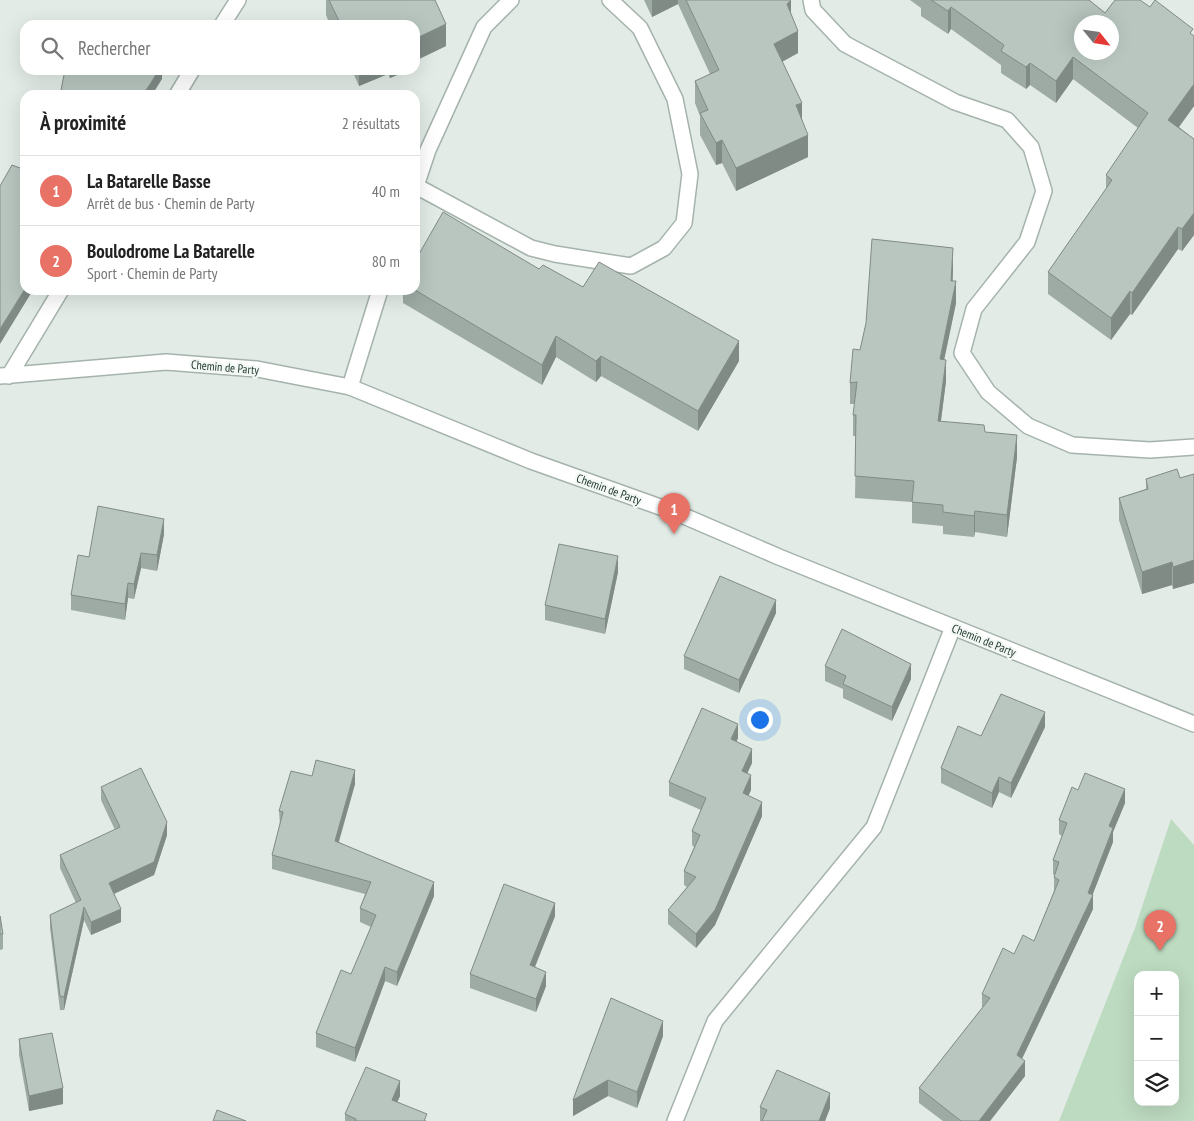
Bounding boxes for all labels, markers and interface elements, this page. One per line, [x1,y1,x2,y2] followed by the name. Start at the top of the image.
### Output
[1074,15,1119,60] north arrow
[20,20,420,75] search box
[38,34,66,62] icon: search
[78,36,150,60] text: Rechercher
[40,109,126,136] text: À proximité
[342,113,400,133] text: 2 résultats
[87,169,211,193] text: La Batarelle Basse
[52,181,60,201] text: 1
[372,181,400,201] text: 40 m
[87,193,255,213] text: Arrêt de bus · Chemin de Party
[87,239,255,263] text: Boulodrome La Batarelle
[52,251,60,271] text: 2
[372,251,400,271] text: 80 m
[87,263,218,283] text: Sport · Chemin de Party
[191,357,260,377] street label: Chemin de Party
[575,470,644,508] street label: Chemin de Party
[658,493,690,534] pin: 1
[950,620,1019,660] street label: Chemin de Party
[747,707,773,733] your location
[1144,910,1176,951] pin: 2
[1134,971,1179,1106] map controls
[1134,971,1179,1016] button: +
[1134,1016,1179,1061] button: −
[1134,1061,1179,1106] button: layers

